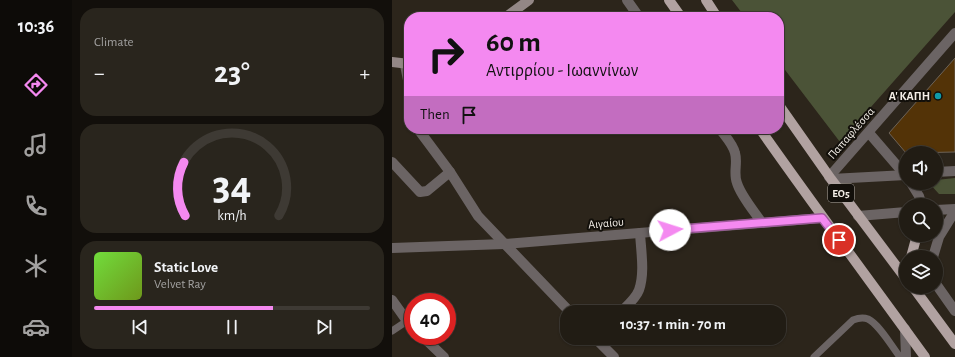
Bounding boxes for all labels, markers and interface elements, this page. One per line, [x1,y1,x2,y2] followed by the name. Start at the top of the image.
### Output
[18,18,54,36] text: 10:36
[420,28,472,80] icon: right
[486,29,541,57] text: 60 m
[94,36,133,49] text: Climate
[214,58,250,88] text: 23°
[94,62,105,84] text: −
[359,62,370,84] text: +
[486,62,638,80] text: Αντιρρίου - Ιωαννίνων
[22,71,50,99] icon: directions
[889,90,930,102] place label: Α' ΚΑΠΗ
[933,91,943,101] marker: Α' ΚΑΠΗ
[458,104,480,126] icon: arrive
[825,105,877,161] street label: Παπαφλέσσα
[420,107,450,122] text: Then
[22,131,50,159] icon: music
[899,146,943,294] map controls
[899,146,943,190] button: sound
[213,166,251,207] text: 34
[828,184,854,202] road number: ΕΟ5
[22,192,50,220] icon: phone
[899,198,943,242] button: search
[217,209,247,223] text: km/h
[649,209,691,251] position arrow
[588,215,624,231] street label: Αιγαίου
[822,223,856,257] pin
[828,229,850,251] icon: arrive
[899,250,943,294] button: layers
[22,252,50,280] icon: climate
[154,260,218,275] text: Static Love
[154,278,206,291] text: Velvet Ray
[404,293,456,345] speed limit sign: 40
[22,313,50,341] icon: car
[129,316,151,338] icon: previous
[221,316,243,338] icon: pause
[313,316,335,338] icon: next
[620,317,726,332] text: 10:37 · 1 min · 70 m

